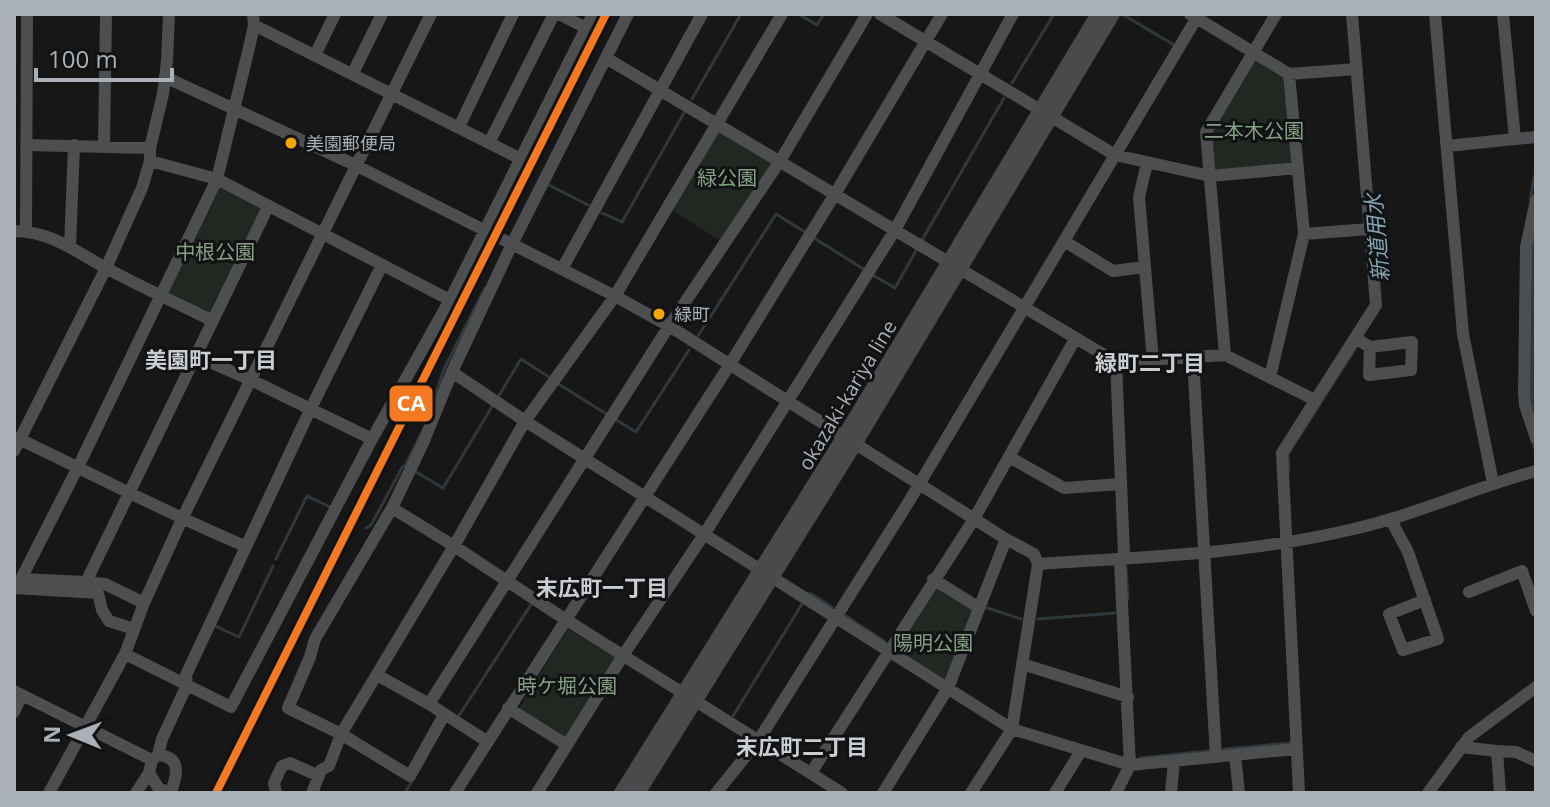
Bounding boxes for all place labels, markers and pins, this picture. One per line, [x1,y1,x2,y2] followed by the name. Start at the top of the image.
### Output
[306,131,396,155] place label: 美園郵便局
[283,135,299,151] marker: 美園郵便局
[674,302,710,326] place label: 緑町
[651,306,667,322] marker: 緑町

